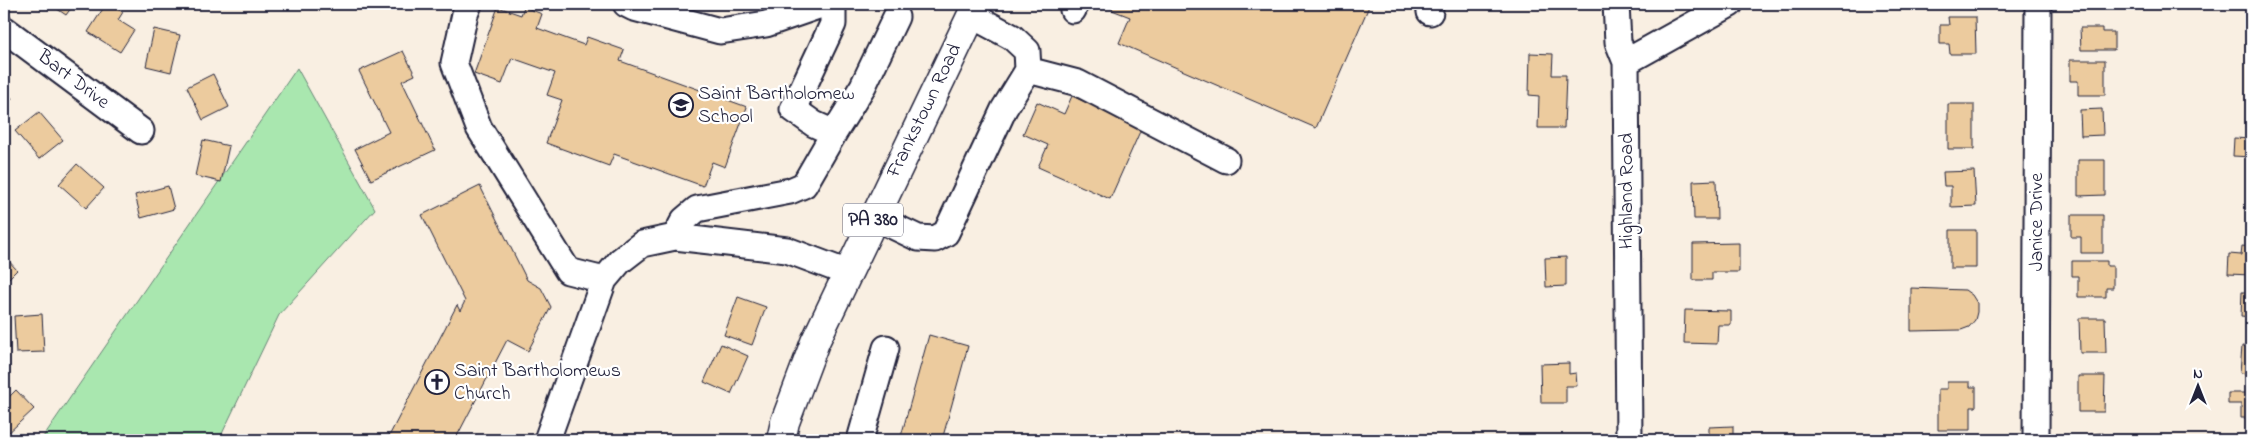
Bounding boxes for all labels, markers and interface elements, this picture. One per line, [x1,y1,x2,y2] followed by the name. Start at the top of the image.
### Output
[880,39,970,184] street label: Frankstown Road
[30,43,115,117] street label: Bart Drive
[698,80,855,132] place label: Saint Bartholomew School
[668,92,694,118] school or university icon: Saint Bartholomew School
[1613,133,1643,249] street label: Highland Road
[2023,173,2052,271] street label: Janice Drive
[843,204,903,236] road number: PA 380
[454,357,621,409] place label: Saint Bartholomews Church
[2172,362,2222,412] north arrow
[2193,364,2203,385] text: N
[424,369,450,395] church icon: Saint Bartholomews Church

